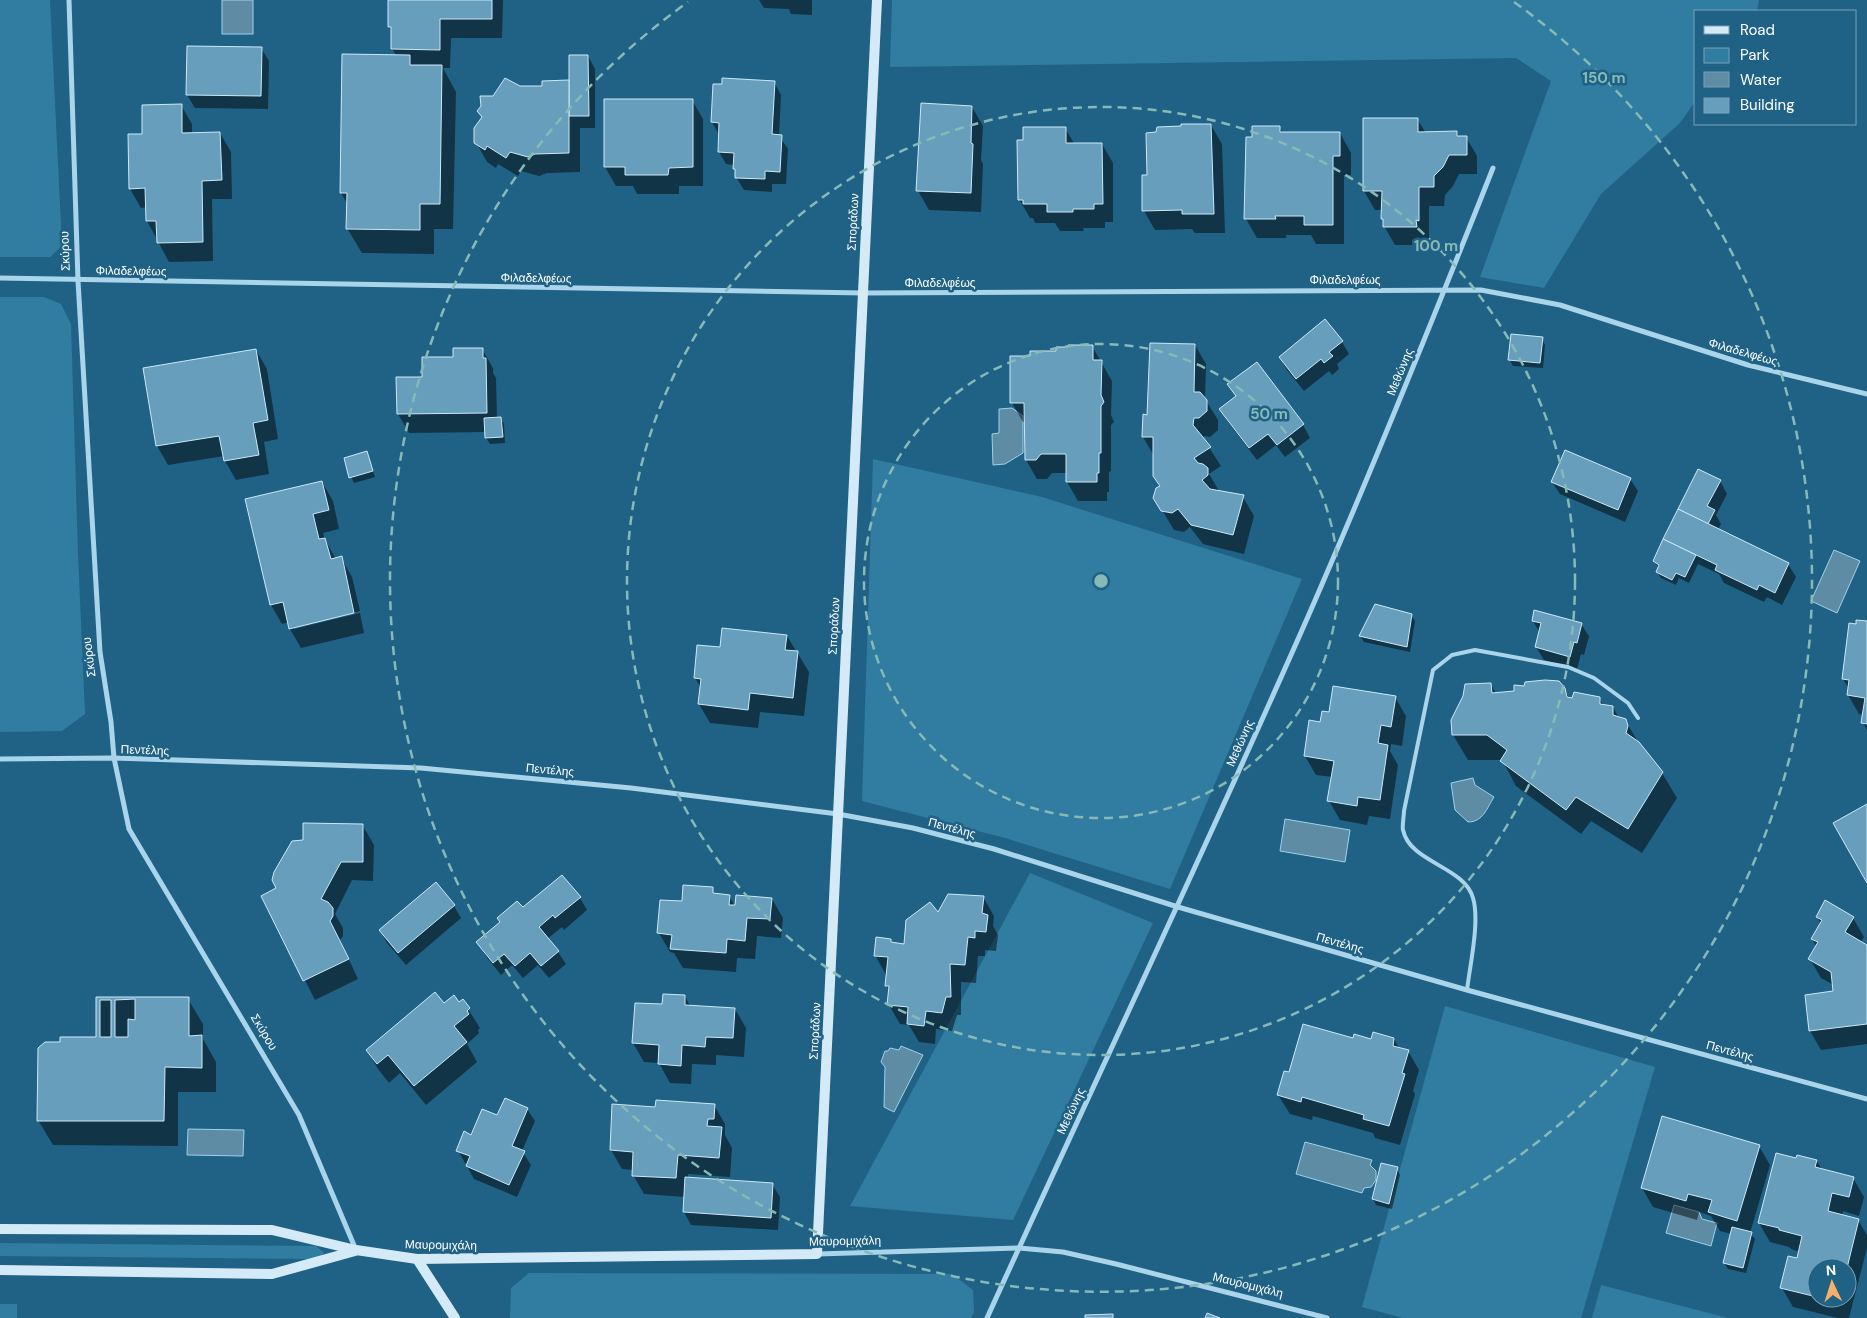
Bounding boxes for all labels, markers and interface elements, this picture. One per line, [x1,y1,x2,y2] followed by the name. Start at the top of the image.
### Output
[1694,10,1857,125] legend
[1740,20,1775,40] text: Road
[1740,45,1770,65] text: Park
[1583,68,1626,88] text: 150 m
[1740,70,1782,90] text: Water
[1740,95,1795,115] text: Building
[844,193,862,251] street label: Σποράδων
[56,231,74,271] street label: Σκύρου
[1414,236,1458,256] text: 100 m
[95,262,167,280] street label: Φιλαδελφέως
[500,269,572,287] street label: Φιλαδελφέως
[1309,272,1381,288] street label: Φιλαδελφέως
[904,275,976,291] street label: Φιλαδελφέως
[1707,335,1780,370] street label: Φιλαδελφέως
[1383,346,1417,398] street label: Μεθώνης
[1250,404,1288,424] text: 50 m
[1092,572,1110,590] centre of rings
[825,597,843,655] street label: Σποράδων
[79,636,99,678] street label: Σκύρου
[1223,717,1258,769] street label: Μεθώνης
[120,741,170,759] street label: Πεντέλης
[525,760,575,780] street label: Πεντέλης
[926,814,978,842] street label: Πεντέλης
[1314,929,1366,957] street label: Πεντέλης
[806,1002,824,1060] street label: Σποράδων
[247,1011,281,1053] street label: Σκύρου
[1704,1037,1756,1065] street label: Πεντέλης
[1053,1085,1089,1137] street label: Μεθώνης
[809,1232,881,1250] street label: Μαυρομιχάλη
[405,1236,477,1254] street label: Μαυρομιχάλη
[1807,1258,1857,1308] north arrow
[1825,1261,1837,1279] text: N
[1211,1269,1285,1301] street label: Μαυρομιχάλη

